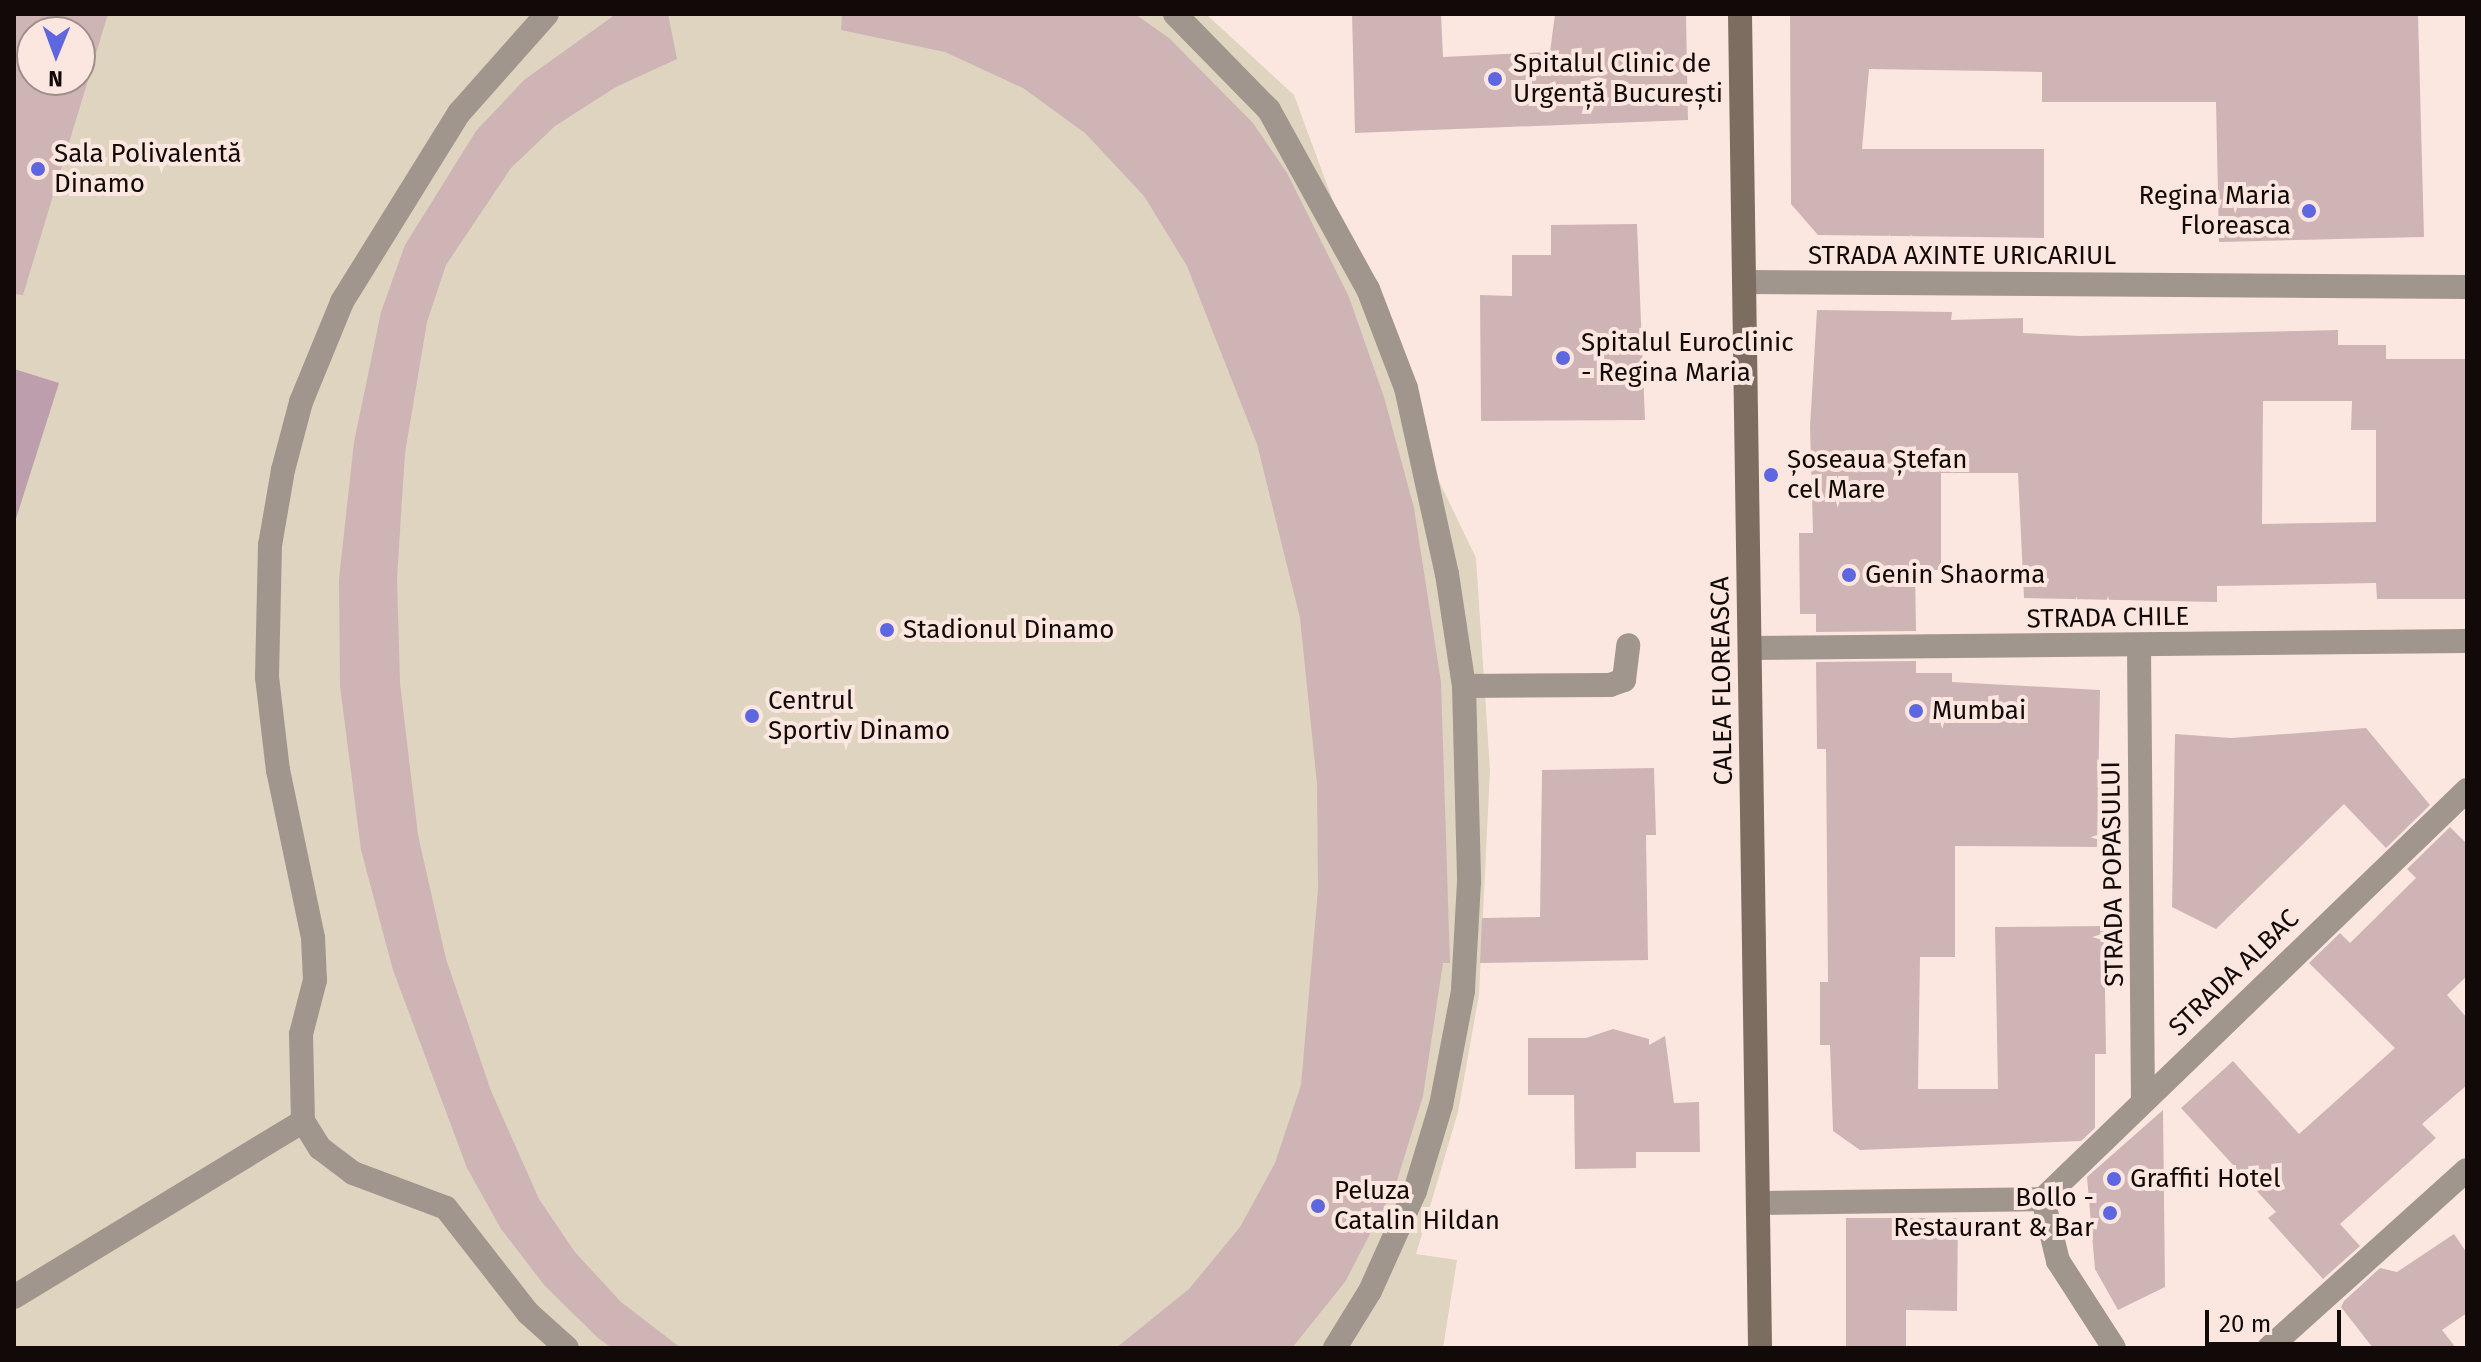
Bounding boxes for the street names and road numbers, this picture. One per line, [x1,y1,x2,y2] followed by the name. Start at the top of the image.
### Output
[1808,240,2116,272] street label: STRADA AXINTE URICARIUL
[1705,576,1739,786] street label: CALEA FLOREASCA
[2026,601,2190,635] street label: STRADA CHILE
[2095,761,2131,987] street label: STRADA POPASULUI
[2163,903,2305,1043] street label: STRADA ALBAC

